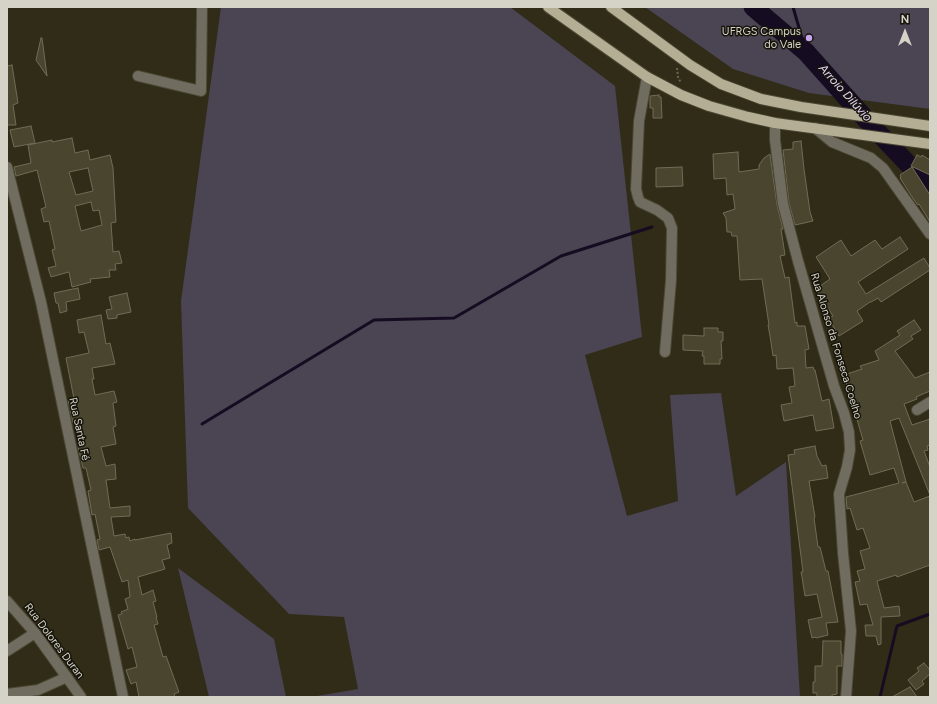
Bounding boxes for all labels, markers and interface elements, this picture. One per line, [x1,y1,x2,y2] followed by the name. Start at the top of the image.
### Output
[885,12,925,52] north arrow
[901,13,909,26] text: N
[722,25,801,51] place label: UFRGS Campus do Vale
[804,33,814,43] marker: UFRGS Campus do Vale
[815,61,875,125] water label: Arroio Dilúvio
[807,271,865,421] street label: Rua Alonso da Fonseca Coelho
[66,396,92,462] street label: Rua Santa Fé
[21,601,87,681] street label: Rua Dolores Duran

